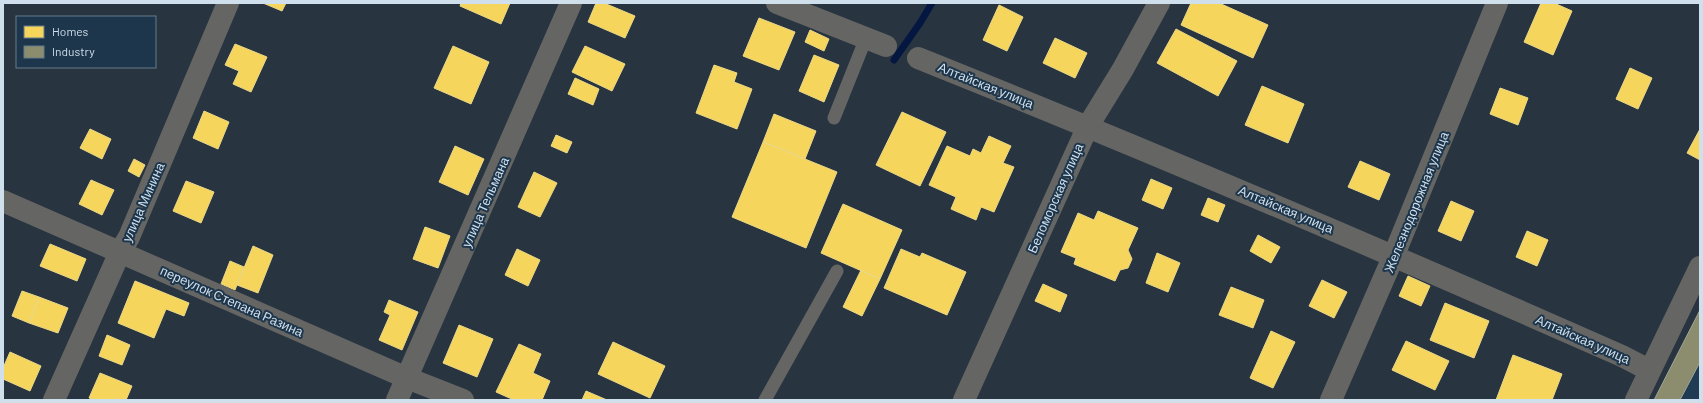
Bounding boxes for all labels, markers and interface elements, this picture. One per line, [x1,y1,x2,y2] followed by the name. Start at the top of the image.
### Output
[16,16,156,68] legend
[52,24,89,38] text: Homes
[52,44,95,58] text: Industry
[936,59,1037,112] street label: Алтайская улица
[1380,128,1452,275] street label: Железнодорожная улица
[1024,140,1087,256] street label: Беломорская улица
[458,154,512,250] street label: улица Тельмана
[118,159,168,244] street label: улица Минина
[1236,182,1337,237] street label: Алтайская улица
[158,262,307,340] street label: переулок Степана Разина
[1533,311,1633,367] street label: Алтайская улица

